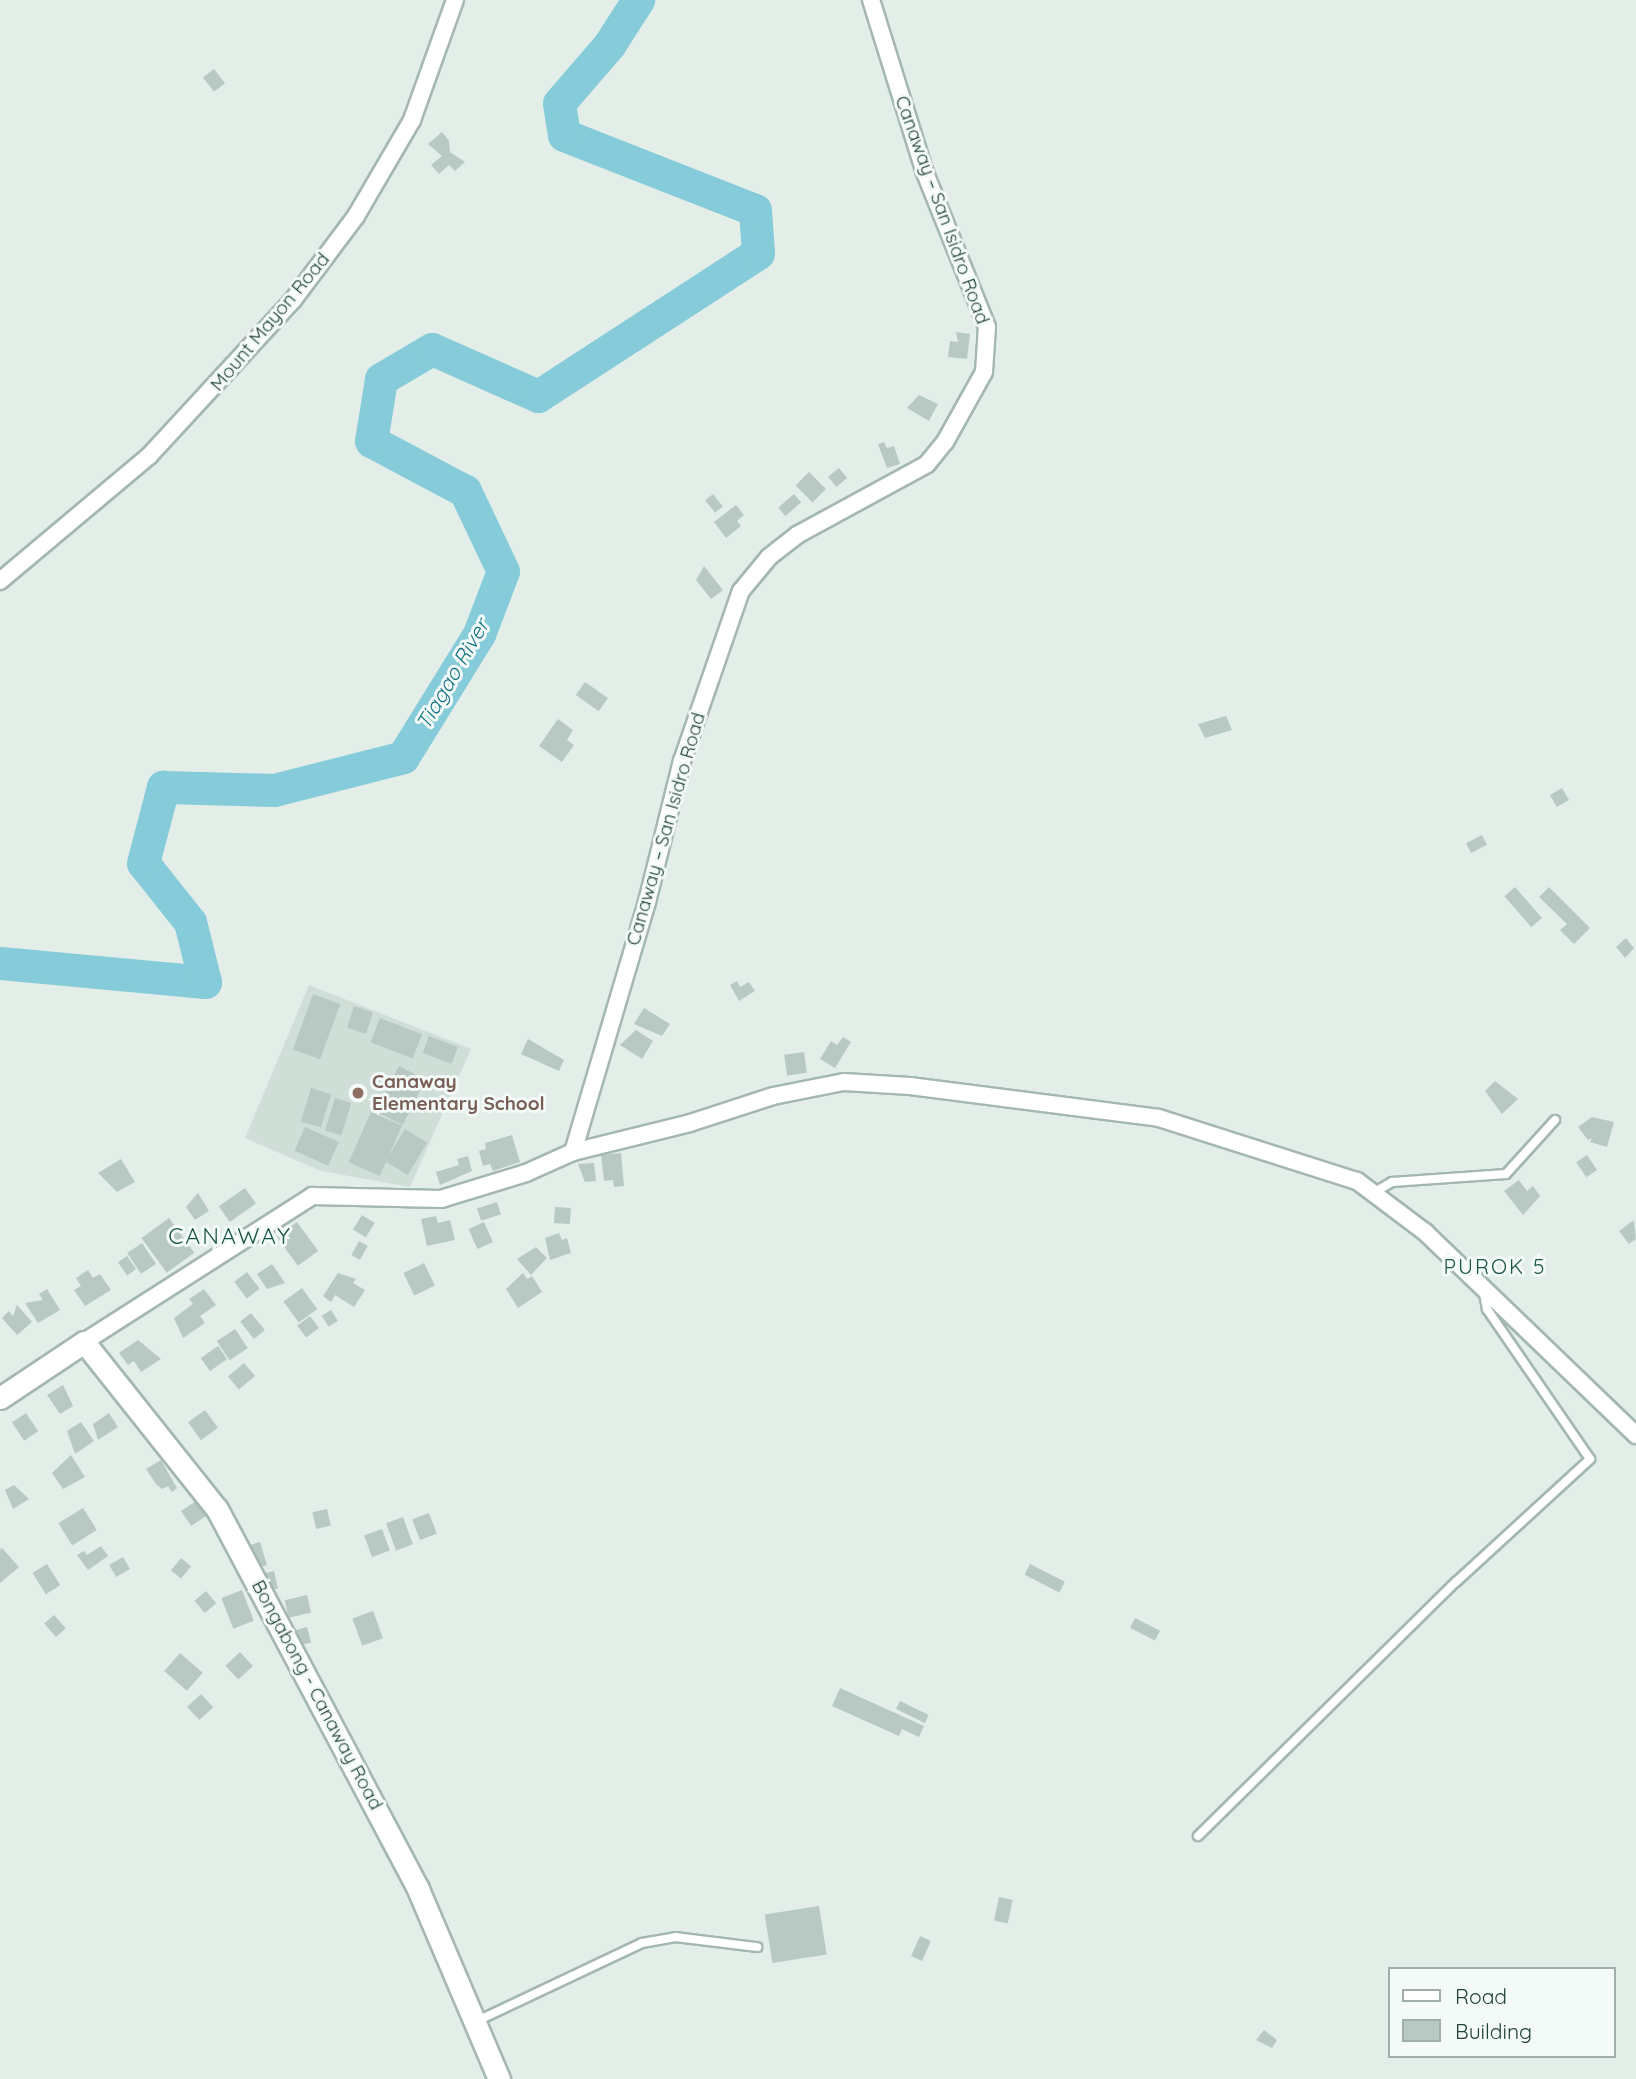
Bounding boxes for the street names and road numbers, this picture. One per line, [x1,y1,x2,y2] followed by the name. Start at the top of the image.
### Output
[890,93,994,327] street label: Canaway – San Isidro Road
[206,248,334,396] street label: Mount Mayon Road
[622,710,710,948] street label: Canaway – San Isidro Road
[247,1576,387,1814] street label: Bongabong - Canaway Road

